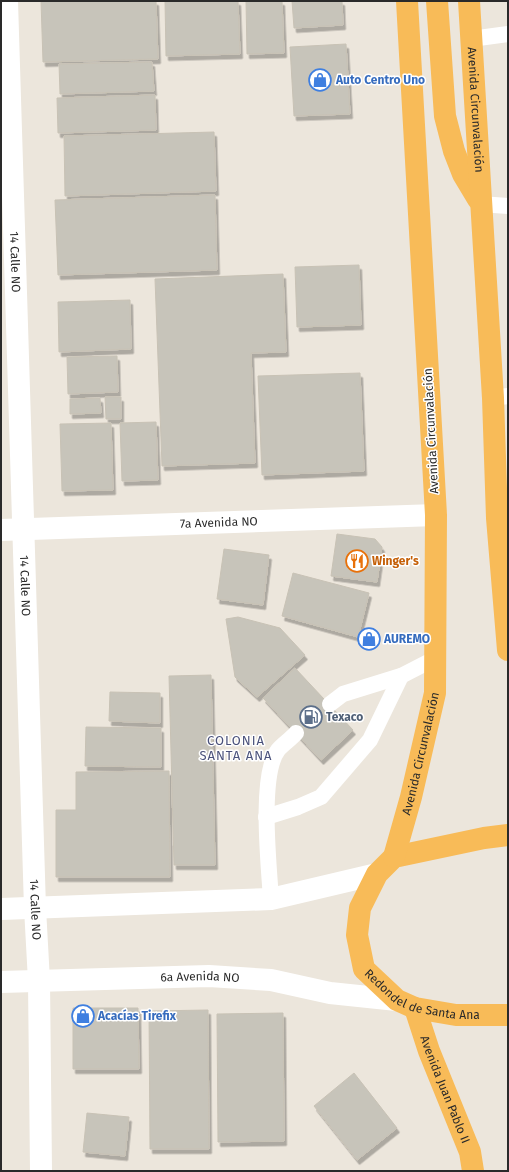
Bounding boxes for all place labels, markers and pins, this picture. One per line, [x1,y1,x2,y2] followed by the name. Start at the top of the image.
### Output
[307,67,333,93] shop icon: Auto Centro Uno
[335,73,425,87] place label: Auto Centro Uno
[344,548,370,574] restaurant icon: Winger's
[372,554,419,568] place label: Winger's
[356,626,382,652] shop icon: AUREMO
[383,632,430,646] place label: AUREMO
[298,704,324,730] fuel station icon: Texaco
[326,710,363,724] place label: Texaco
[70,1003,96,1029] shop icon: Acacías Tirefix
[97,1009,177,1023] place label: Acacías Tirefix

